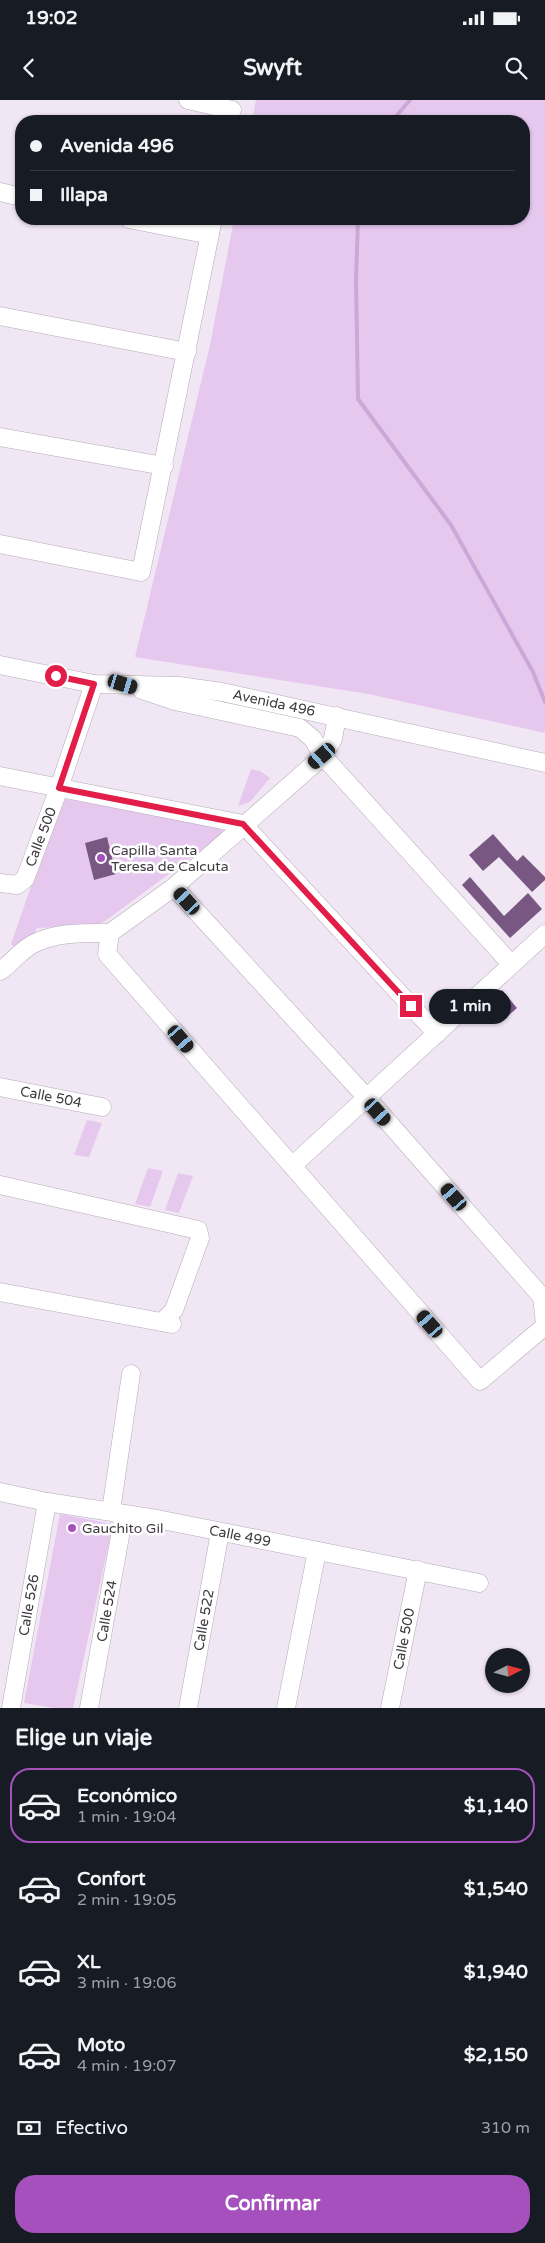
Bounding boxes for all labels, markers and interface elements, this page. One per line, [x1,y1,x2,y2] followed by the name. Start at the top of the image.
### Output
[25,7,78,29] text: 19:02
[15,54,43,82] icon: back
[502,54,530,82] icon: search
[243,55,302,81] text: Swyft
[60,135,174,157] text: Avenida 496
[60,184,108,206] text: Illapa
[45,665,67,687] route start
[106,672,139,696] car
[231,686,317,720] street label: Avenida 496
[305,740,338,772] car
[22,805,60,869] street label: Calle 500
[111,842,229,875] place label: Capilla Santa Teresa de Calcuta
[95,852,107,864] marker: Capilla Santa Teresa de Calcuta
[171,885,202,917] car
[428,988,511,1024] callout: 1 min
[400,995,422,1017] route end
[449,996,491,1016] text: 1 min
[165,1023,196,1055] car
[19,1083,84,1111] street label: Calle 504
[362,1096,393,1128] car
[438,1181,469,1213] car
[414,1308,445,1340] car
[82,1520,163,1537] place label: Gauchito Gil
[66,1522,78,1534] marker: Gauchito Gil
[208,1522,272,1550] street label: Calle 499
[15,1573,43,1637] street label: Calle 526
[93,1579,121,1643] street label: Calle 524
[190,1588,218,1652] street label: Calle 522
[390,1606,418,1671] street label: Calle 500
[485,1648,530,1692] north arrow
[485,1648,530,1693] map controls
[15,1725,152,1751] text: Elige un viaje
[17,1783,62,1828] icon: car
[77,1785,177,1807] text: Económico
[464,1795,528,1817] text: $1,140
[77,1807,176,1827] text: 1 min · 19:04
[17,1866,62,1911] icon: car
[77,1868,146,1890] text: Confort
[464,1878,528,1900] text: $1,540
[77,1890,176,1910] text: 2 min · 19:05
[17,1949,62,1994] icon: car
[77,1951,101,1973] text: XL
[464,1961,528,1983] text: $1,940
[77,1973,176,1993] text: 3 min · 19:06
[17,2032,62,2077] icon: car
[77,2034,125,2056] text: Moto
[464,2044,528,2066] text: $2,150
[77,2056,176,2076] text: 4 min · 19:07
[15,2114,43,2142] icon: cash
[55,2117,128,2139] text: Efectivo
[481,2118,530,2138] text: 310 m
[15,2175,530,2233] button: Confirmar

